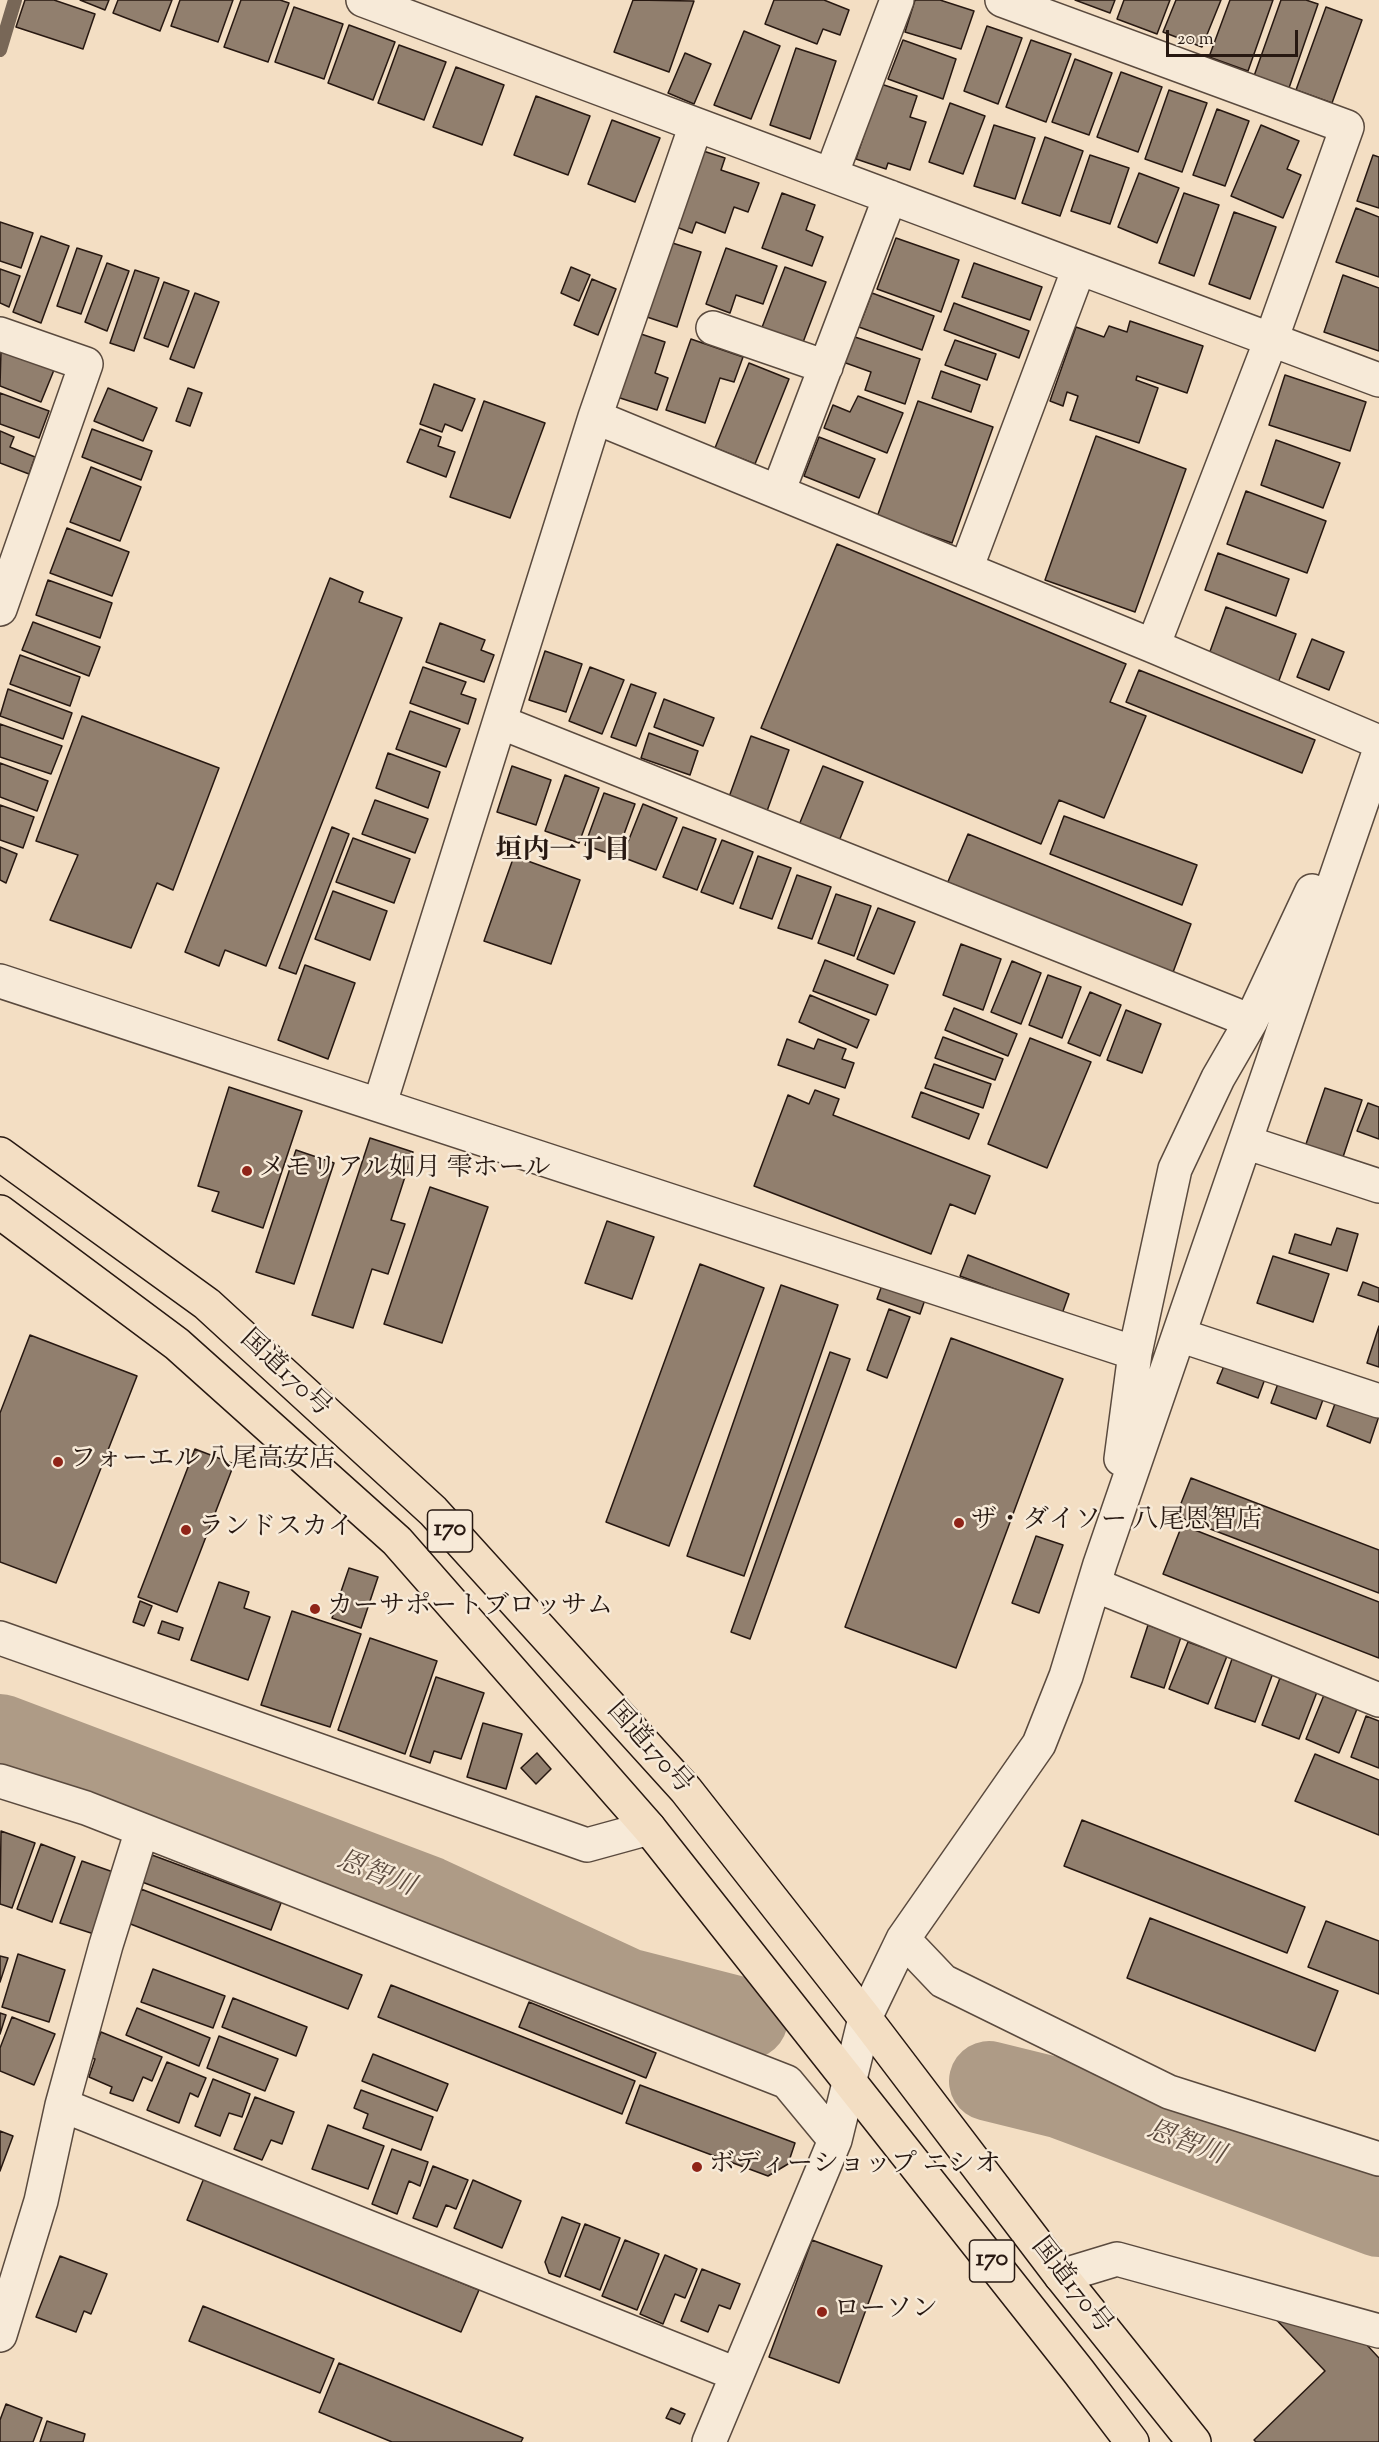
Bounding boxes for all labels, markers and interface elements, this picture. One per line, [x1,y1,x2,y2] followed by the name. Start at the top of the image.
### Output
[1169,18,1301,56] scale bar
[1177,27,1214,53] text: 20 m
[496,837,630,869] district label: 垣内一丁目
[259,1155,551,1187] place label: メモリアル如月 雫ホール
[240,1164,254,1178] marker: メモリアル如月 雫ホール
[232,1325,336,1425] street label: 国道170号
[70,1446,336,1478] place label: フォーエル 八尾高安店
[51,1455,65,1469] marker: フォーエル 八尾高安店
[971,1507,1263,1539] place label: ザ・ダイソー 八尾恩智店
[428,1510,472,1552] road number: 170
[198,1514,354,1546] place label: ランドスカイ
[952,1516,966,1530] marker: ザ・ダイソー 八尾恩智店
[179,1523,193,1537] marker: ランドスカイ
[327,1593,613,1625] place label: カーサポートブロッサム
[308,1602,322,1616] marker: カーサポートブロッサム
[599,1697,697,1801] street label: 国道170号
[331,1846,419,1906] water label: 恩智川
[1141,2116,1229,2174] water label: 恩智川
[709,2151,1001,2183] place label: ボディーショップ ニシオ
[690,2160,704,2174] marker: ボディーショップ ニシオ
[1023,2233,1117,2341] street label: 国道170号
[970,2240,1014,2282] road number: 170
[834,2296,938,2328] place label: ローソン
[815,2305,829,2319] marker: ローソン

